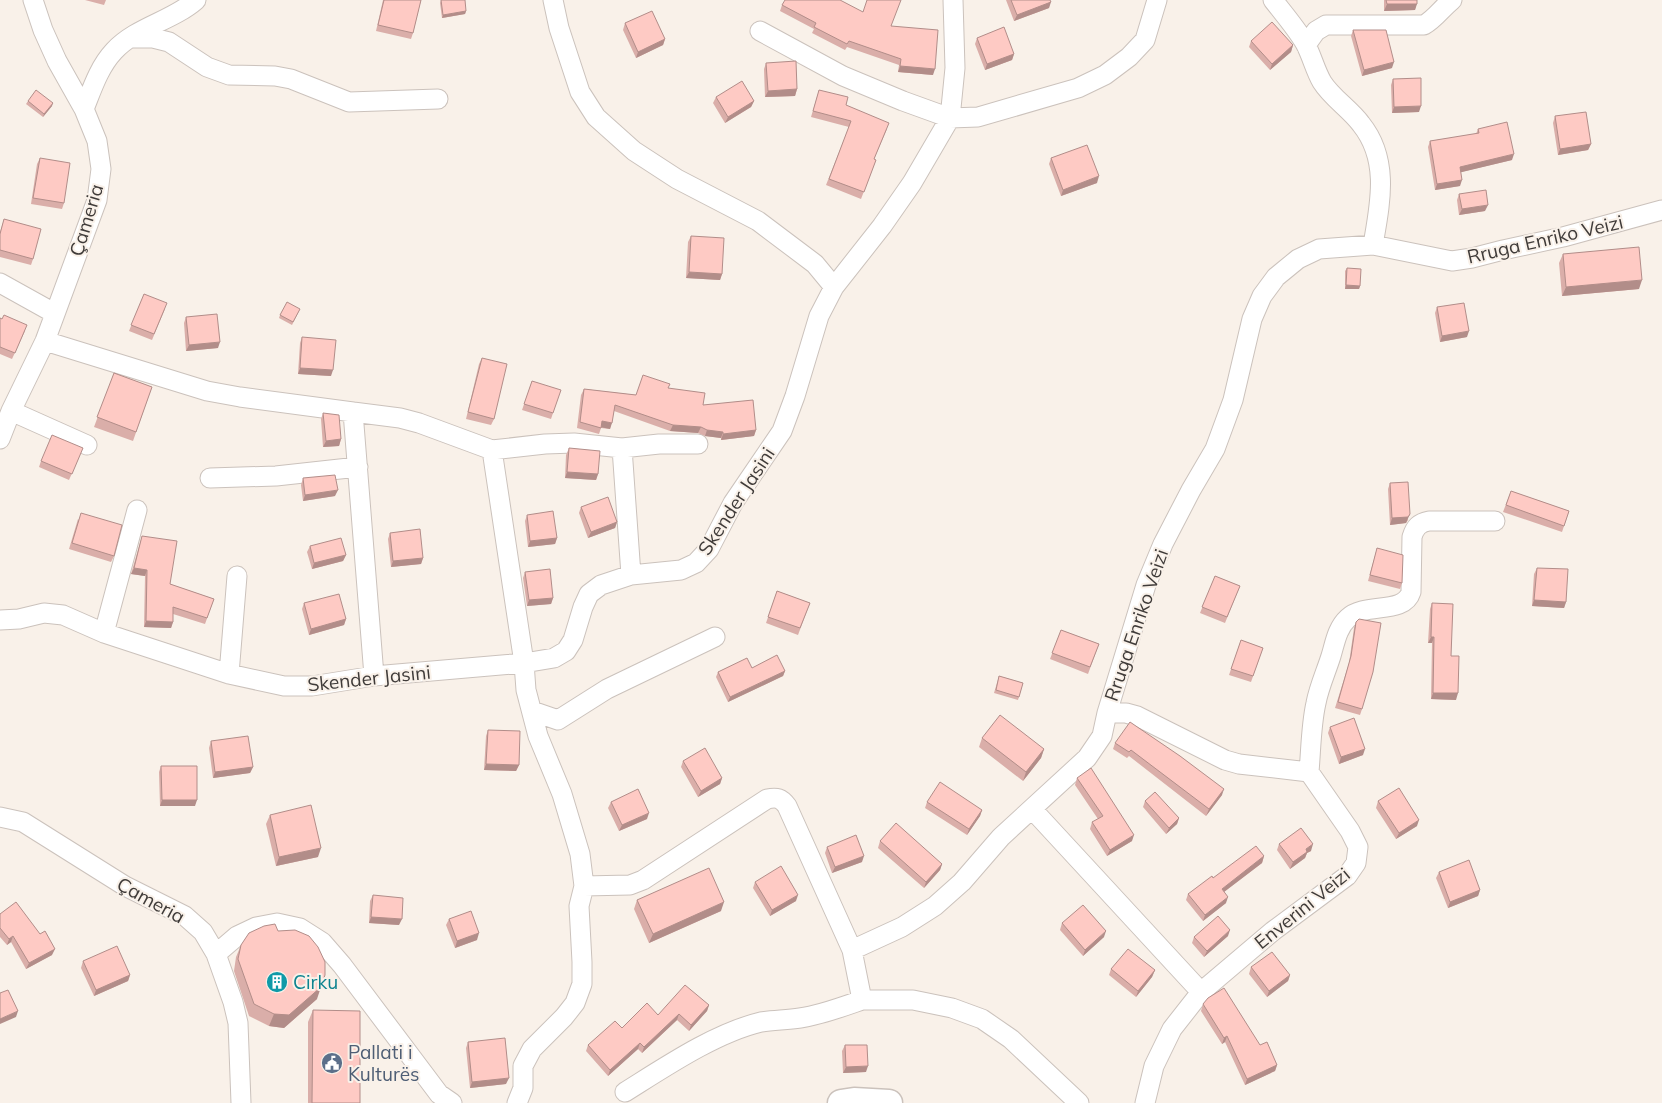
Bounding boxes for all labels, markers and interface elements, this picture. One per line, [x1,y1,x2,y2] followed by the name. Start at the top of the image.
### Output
[64,181,108,259] street label: Çameria
[1465,209,1625,269] street label: Rruga Enriko Veizi
[692,443,780,559] street label: Skender Jasini
[1099,546,1173,704] street label: Rruga Enriko Veizi
[306,660,432,696] street label: Skender Jasini
[1249,862,1355,954] street label: Enverini Veizi
[113,872,189,928] street label: Çameria
[265,970,289,994] building icon: Cirku
[293,970,338,994] place label: Cirku
[348,1040,420,1086] place label: Pallati i Kulturës
[320,1051,344,1075] public building icon: Pallati i Kulturës

